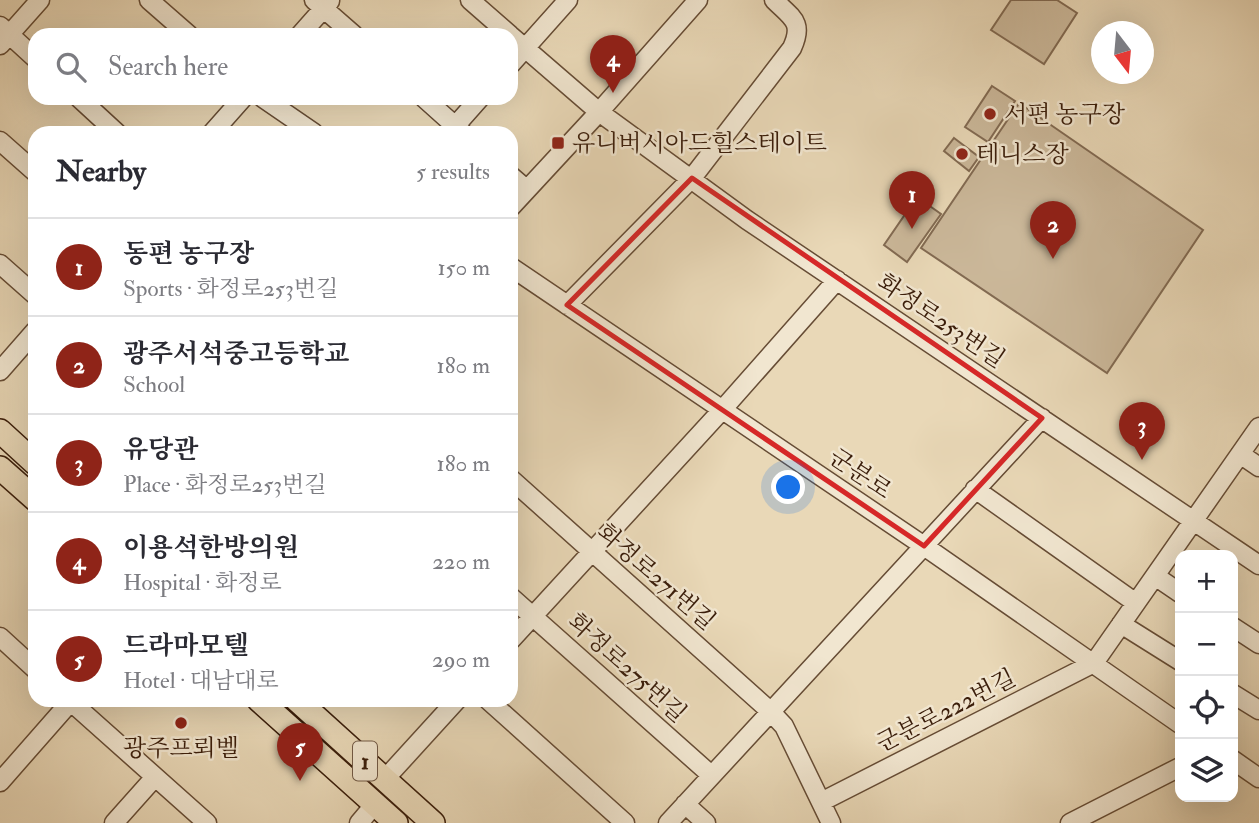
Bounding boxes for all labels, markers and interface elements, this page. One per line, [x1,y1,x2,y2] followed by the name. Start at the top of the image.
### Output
[1091,21,1154,84] north arrow
[28,28,518,105] search box
[590,35,636,93] pin: 4
[52,48,90,86] icon: search
[108,51,228,83] text: Search here
[1004,99,1126,130] place label: 서편 농구장
[982,106,998,122] marker: 서편 농구장
[572,128,827,159] place label: 유니버시아드힐스테이트
[550,135,566,151] marker: 유니버시아드힐스테이트
[976,139,1070,170] place label: 테니스장
[954,146,970,162] marker: 테니스장
[56,153,146,190] text: Nearby
[416,157,490,186] text: 5 results
[889,171,935,229] pin: 1
[1030,201,1076,259] pin: 2
[123,238,254,270] text: 동편 농구장
[75,253,83,282] text: 1
[437,253,490,282] text: 150 m
[871,267,1011,375] street label: 화정로253번길
[123,274,338,303] text: Sports · 화정로253번길
[123,338,349,370] text: 광주서석중고등학교
[73,351,85,380] text: 2
[437,351,490,380] text: 180 m
[123,370,185,399] text: School
[1119,402,1165,460] pin: 3
[123,434,198,466] text: 유당관
[822,442,898,506] street label: 군분로
[75,449,83,478] text: 3
[437,449,490,478] text: 180 m
[123,470,327,499] text: Place · 화정로253번길
[771,470,805,504] your location
[590,517,722,637] street label: 화정로271번길
[123,532,299,564] text: 이용석한방의원
[73,547,85,576] text: 4
[432,547,490,576] text: 220 m
[1175,550,1238,802] map controls
[1175,550,1238,613] button: +
[123,568,282,597] text: Hospital · 화정로
[561,606,693,730] street label: 화정로275번길
[1175,613,1238,676] button: −
[123,630,249,662] text: 드라마모텔
[74,645,84,674] text: 5
[432,645,490,674] text: 290 m
[871,663,1021,759] street label: 군분로222번길
[123,666,279,695] text: Hotel · 대남대로
[1175,676,1238,739] button: locate
[173,715,189,731] marker: 광주프뢰벨
[277,723,323,781] pin: 5
[123,733,239,764] place label: 광주프뢰벨
[1175,739,1238,802] button: layers
[353,741,377,780] road number: 1

